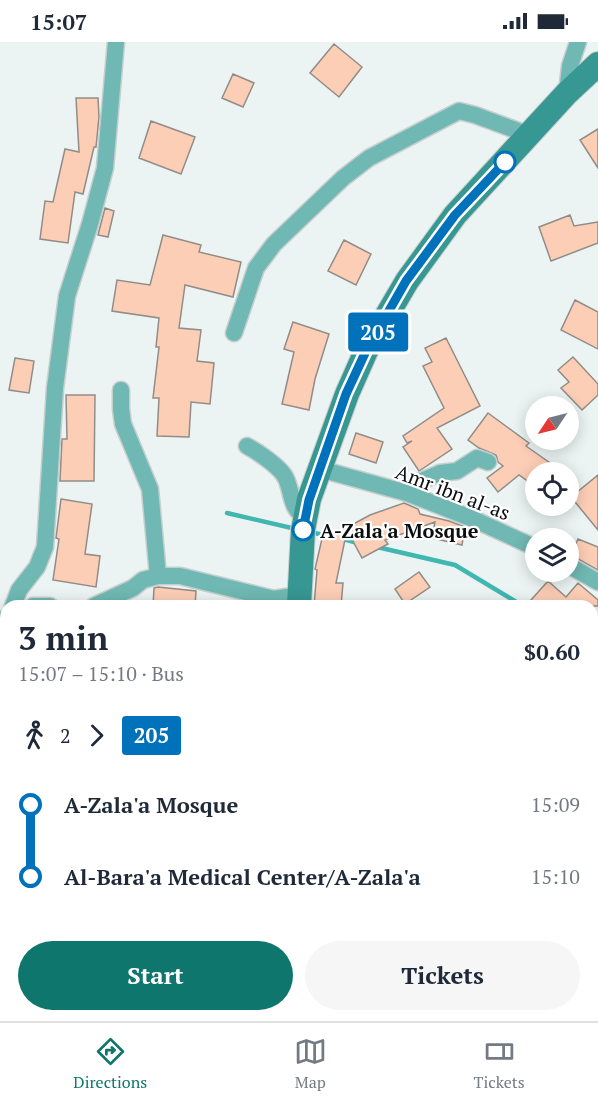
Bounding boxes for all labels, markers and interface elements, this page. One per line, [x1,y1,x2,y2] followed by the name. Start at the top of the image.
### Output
[30,7,87,36] text: 15:07
[494,151,516,173] unlabelled marker
[344,312,412,352] line badge: 205
[360,318,396,346] text: 205
[525,396,579,450] north arrow
[525,396,579,582] map controls
[392,458,514,526] street label: Amr ibn al-as
[525,462,579,516] button: locate
[320,517,479,544] place label: A-Zala'a Mosque
[292,519,314,541] marker: A-Zala'a Mosque
[525,528,579,582] button: layers
[18,616,108,659] text: 3 min
[524,637,580,666] text: $0.60
[18,660,184,687] text: 15:07 – 15:10 · Bus
[18,719,51,752] icon: walk
[80,719,113,752] icon: forward
[134,721,169,749] text: 205
[60,722,71,749] text: 2
[64,790,238,819] text: A-Zala'a Mosque
[531,791,580,818] text: 15:09
[64,862,421,891] text: Al-Bara'a Medical Center/A-Zala'a
[531,863,580,890] text: 15:10
[18,941,293,1010] button: Start
[305,941,580,1010] button: Tickets
[73,1035,147,1093] tab: Directions
[294,1035,327,1093] tab: Map
[473,1035,525,1093] tab: Tickets

